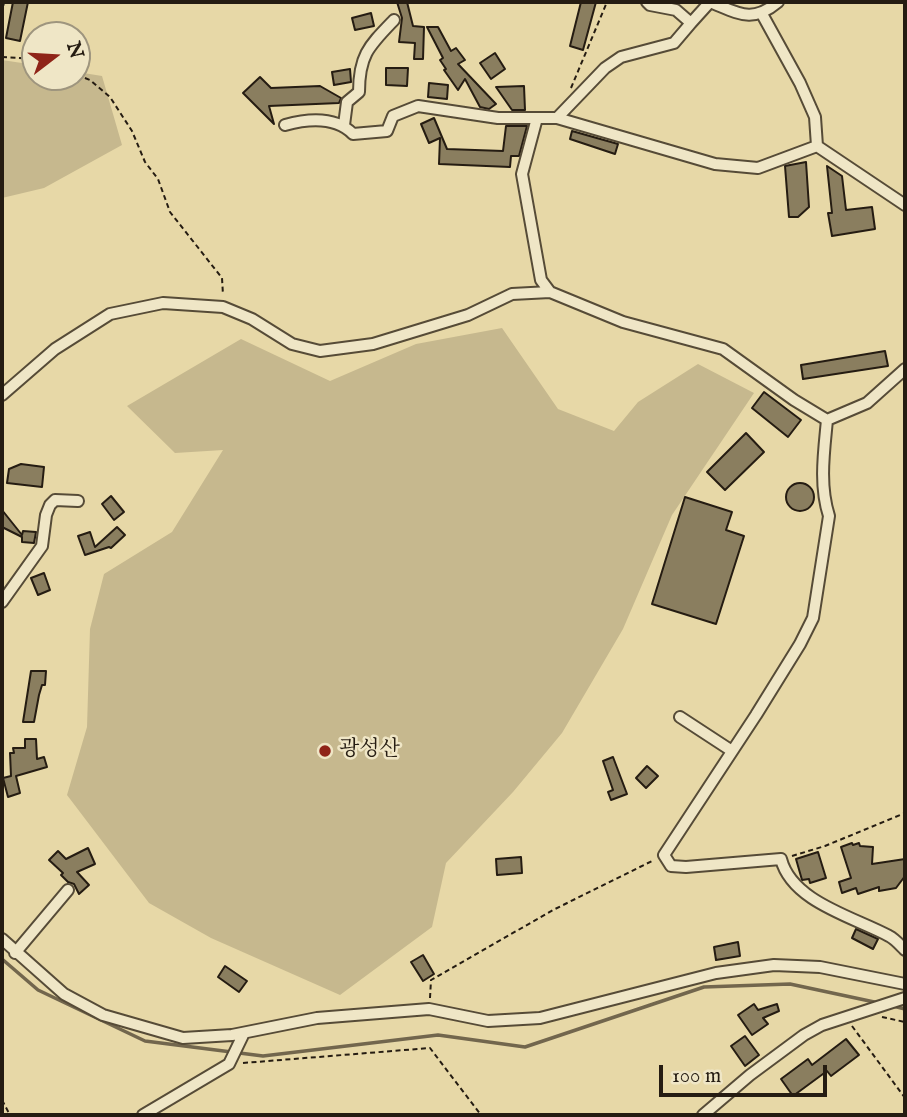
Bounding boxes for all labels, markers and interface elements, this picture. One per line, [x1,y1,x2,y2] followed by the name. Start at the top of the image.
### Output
[21,21,91,91] north arrow
[60,39,88,62] text: N
[339,738,400,764] place label: 광성산
[317,743,333,759] marker: 광성산
[662,1050,830,1094] scale bar
[672,1063,721,1090] text: 100 m

